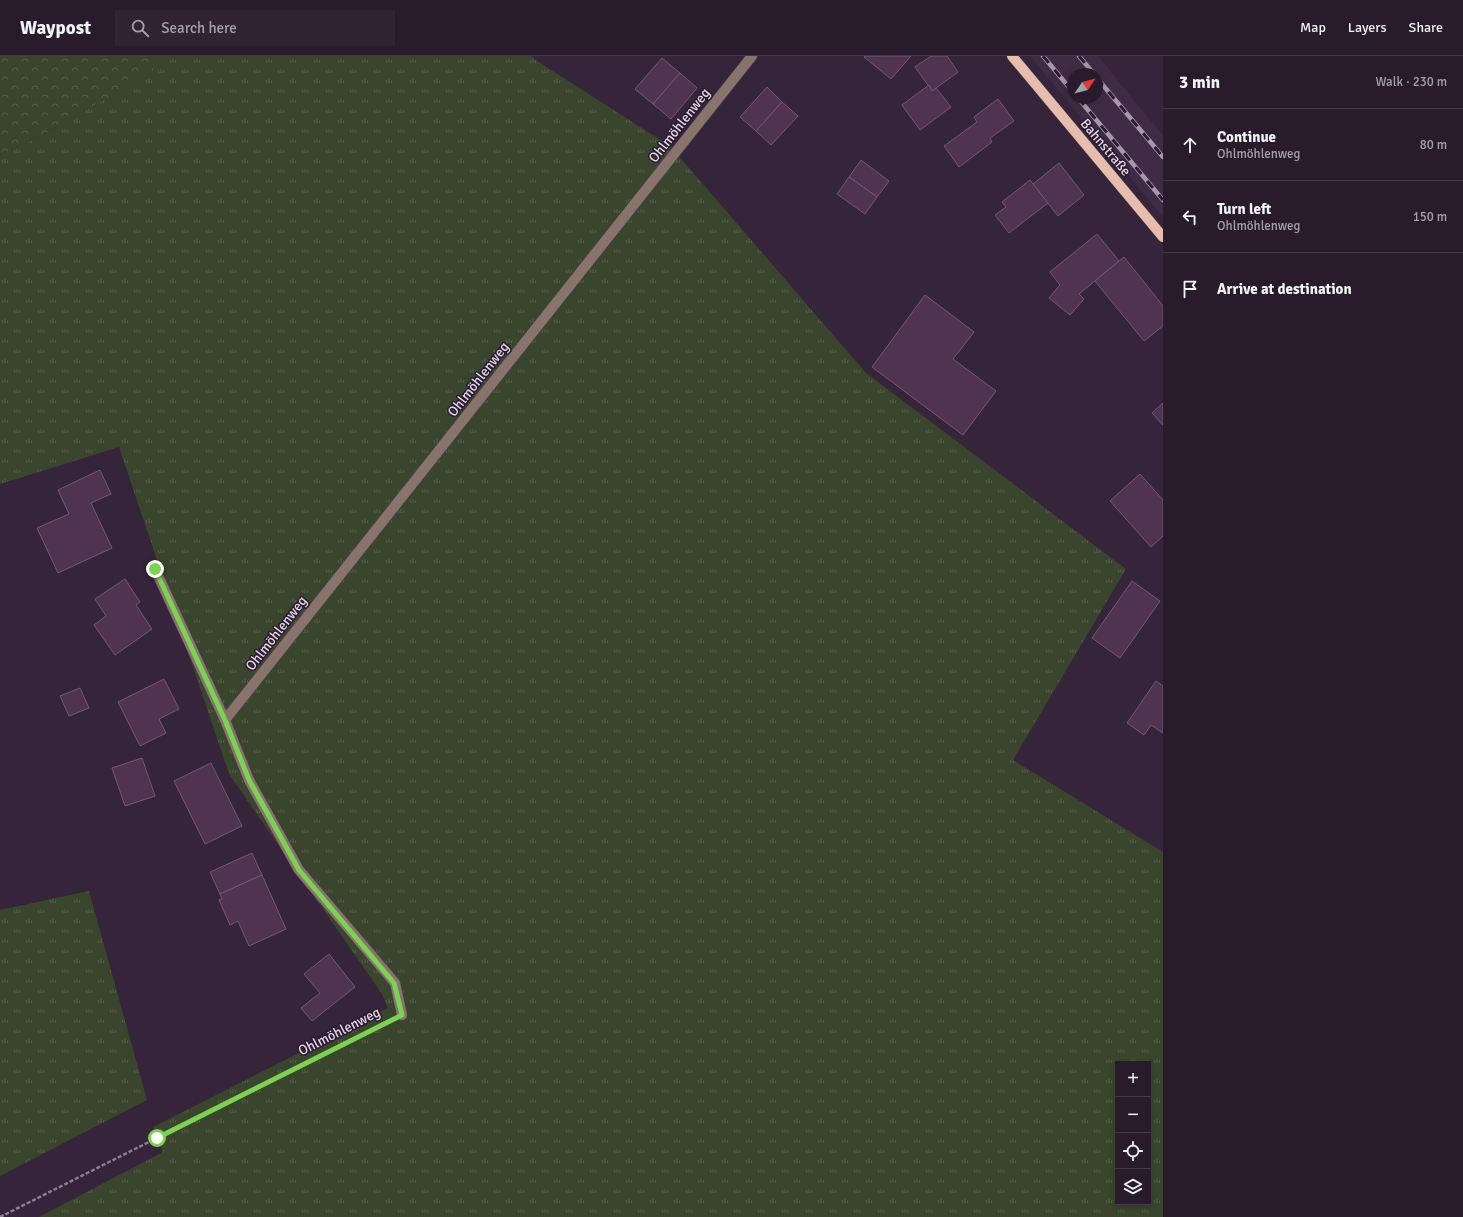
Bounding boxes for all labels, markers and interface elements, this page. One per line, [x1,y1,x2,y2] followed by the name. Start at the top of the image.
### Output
[115,10,395,46] search box
[20,16,91,40] text: Waypost
[129,17,151,39] icon: search
[161,19,237,37] text: Search here
[1300,19,1326,36] text: Map
[1348,19,1387,36] text: Layers
[1409,19,1443,36] text: Share
[1067,68,1103,104] north arrow
[1179,72,1220,93] text: 3 min
[1376,74,1447,90] text: Walk · 230 m
[645,85,714,166] street label: Ohlmöhlenweg
[1077,115,1135,180] street label: Bahnstraße
[1217,128,1276,146] text: Continue
[1179,134,1201,156] icon: ahead
[1420,137,1447,153] text: 80 m
[1217,146,1300,162] text: Ohlmöhlenweg
[1217,200,1271,218] text: Turn left
[1179,206,1201,228] icon: left
[1413,209,1447,225] text: 150 m
[1217,218,1300,234] text: Ohlmöhlenweg
[1179,278,1201,300] icon: arrive
[1217,280,1352,298] text: Arrive at destination
[444,339,513,420] street label: Ohlmöhlenweg
[146,560,164,578] route end
[242,593,311,674] street label: Ohlmöhlenweg
[295,1004,383,1059] street label: Ohlmöhlenweg
[1115,1061,1151,1205] map controls
[1115,1061,1151,1097] button: +
[1115,1097,1151,1133] button: −
[148,1129,166,1147] route start
[1115,1133,1151,1169] button: locate
[1115,1169,1151,1205] button: layers

